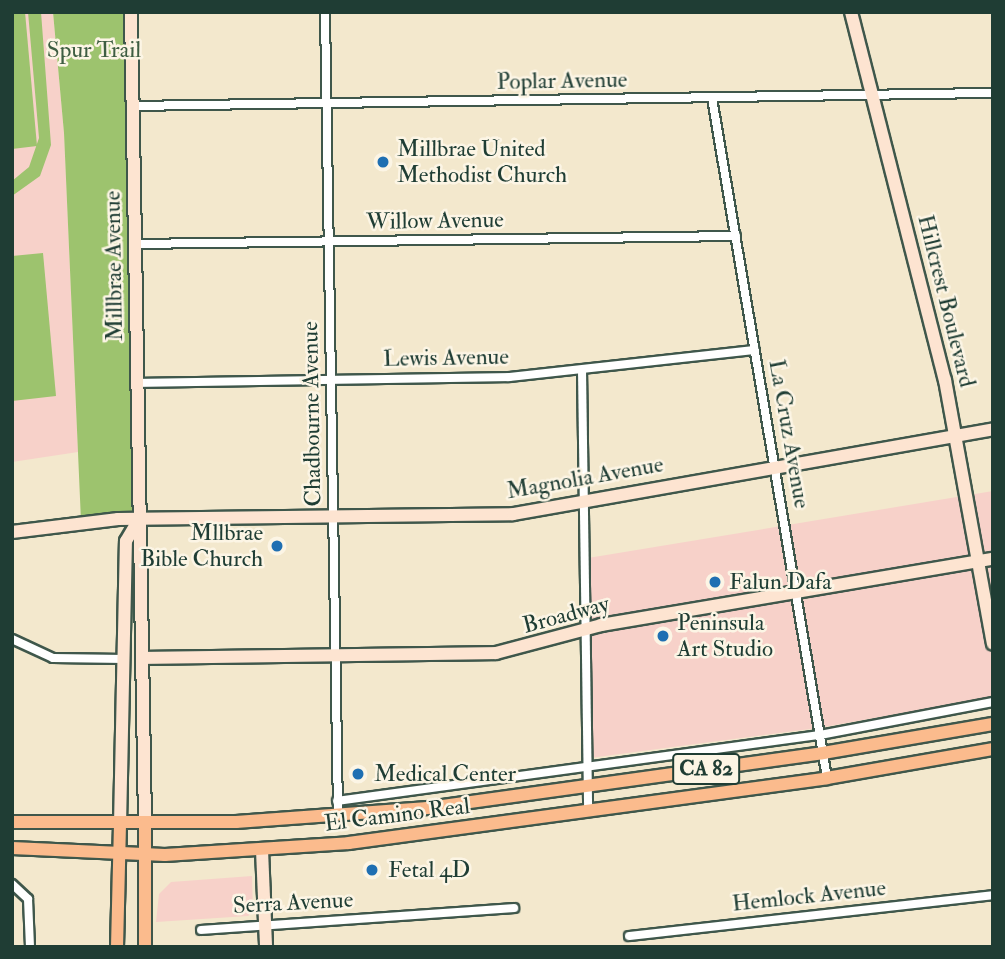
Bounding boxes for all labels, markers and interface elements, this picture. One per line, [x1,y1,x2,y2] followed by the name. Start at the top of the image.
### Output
[47,36,141,64] park label: Spur Trail
[496,66,628,96] street label: Poplar Avenue
[397,135,567,189] place label: Millbrae United Methodist Church
[375,154,391,170] marker: Millbrae United Methodist Church
[99,191,129,341] street label: Millbrae Avenue
[366,206,504,236] street label: Willow Avenue
[911,212,981,390] street label: Hillcrest Boulevard
[297,321,327,507] street label: Chadbourne Avenue
[383,343,509,373] street label: Lewis Avenue
[762,357,816,511] street label: La Cruz Avenue
[505,451,665,505] street label: Magnolia Avenue
[140,519,263,573] place label: Mllbrae Bible Church
[269,538,285,554] marker: Mllbrae Bible Church
[729,568,832,596] place label: Falun Dafa
[707,574,723,590] marker: Falun Dafa
[520,590,612,640] street label: Broadway
[677,609,773,663] place label: Peninsula Art Studio
[655,628,671,644] marker: Peninsula Art Studio
[671,752,741,786] road number: CA 82
[374,760,516,788] place label: Medical Center
[348,764,368,784] marker: Medical Center
[323,792,471,838] street label: El Camino Real
[388,856,470,884] place label: Fetal 4D
[362,860,382,880] marker: Fetal 4D
[731,874,887,918] street label: Hemlock Avenue
[232,886,354,920] street label: Serra Avenue

